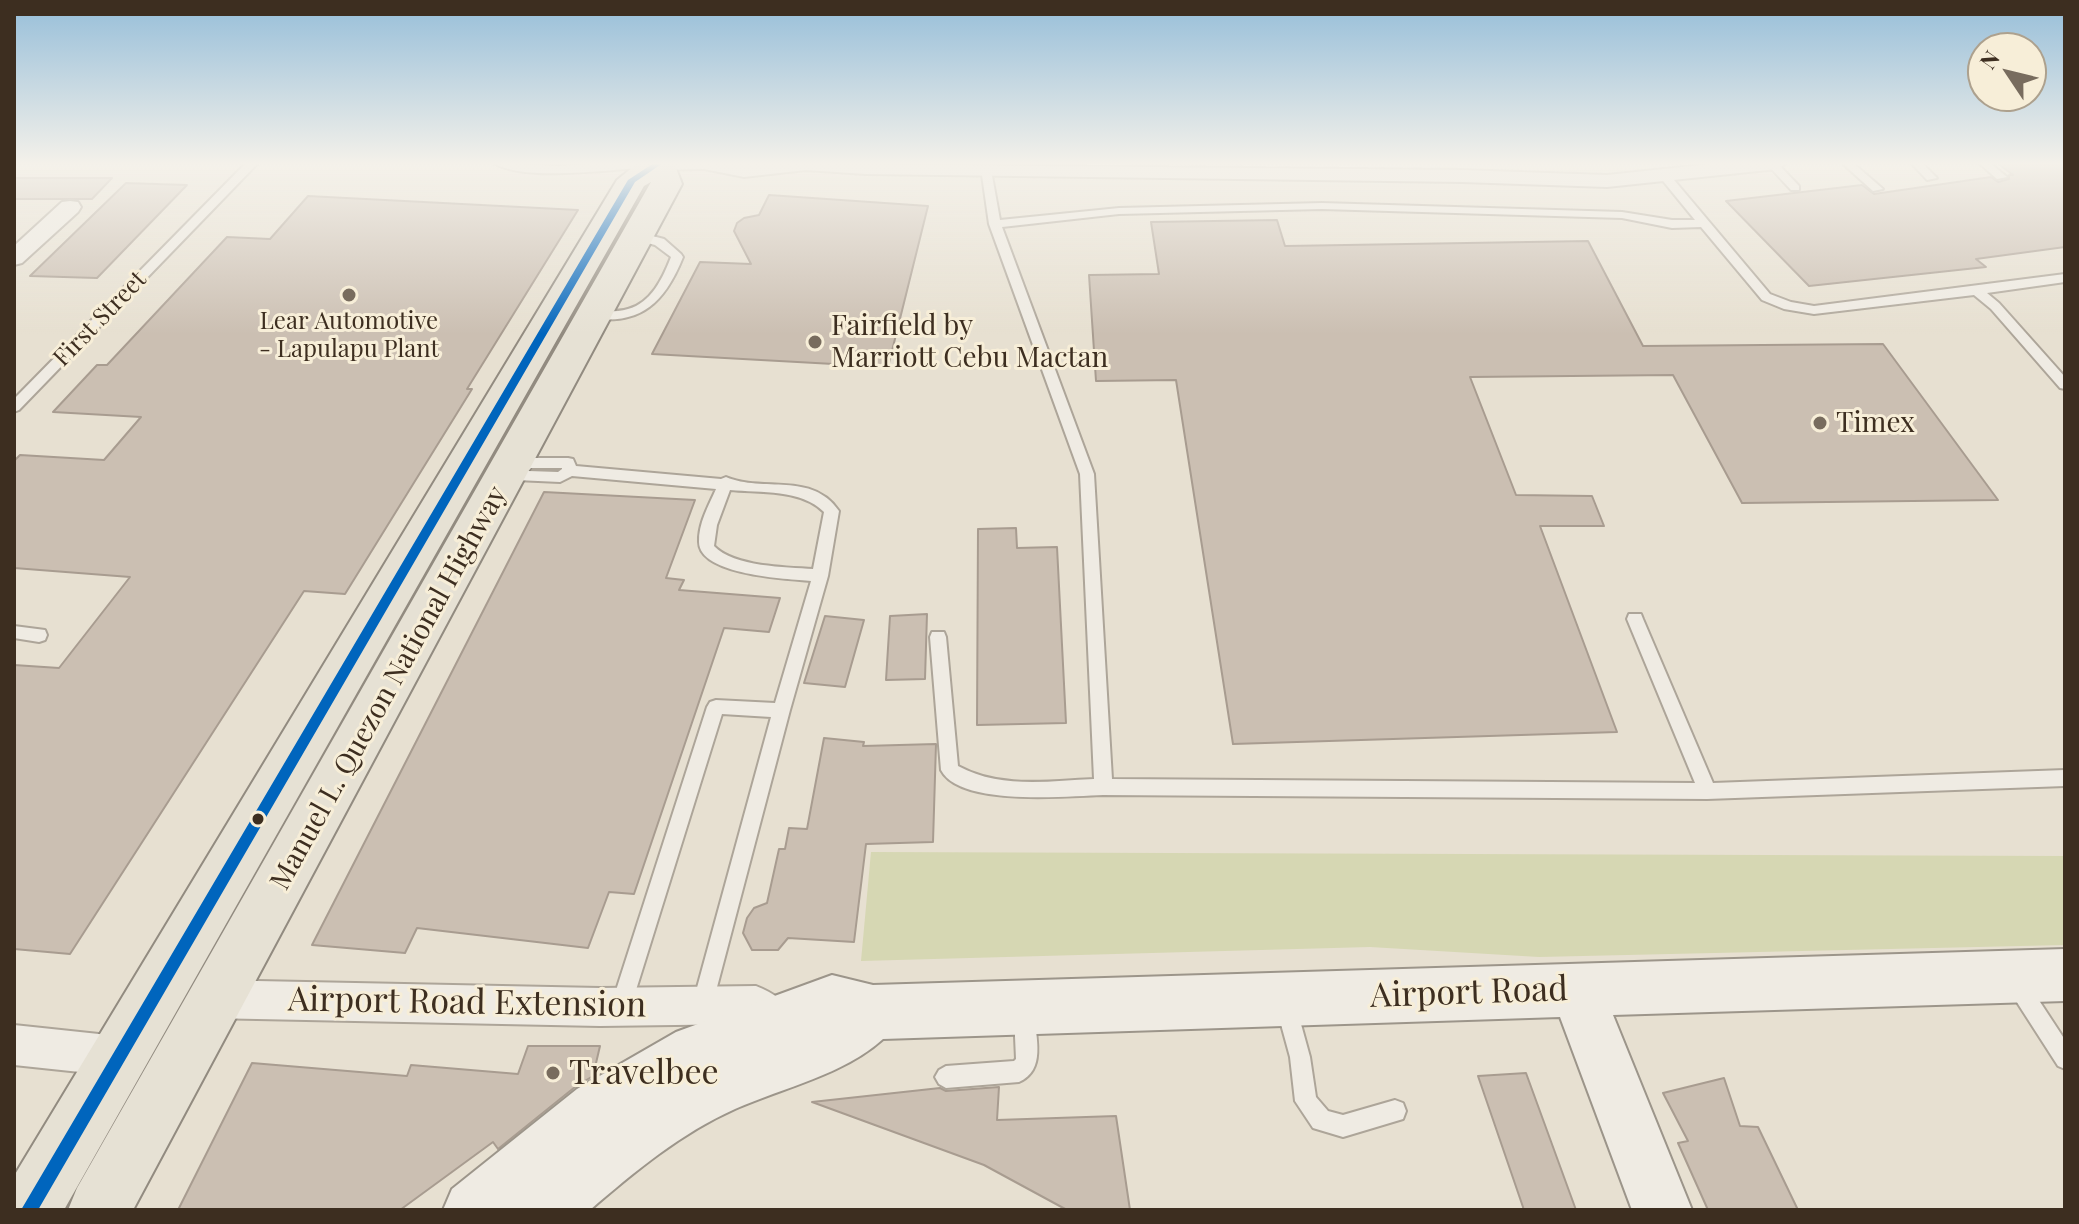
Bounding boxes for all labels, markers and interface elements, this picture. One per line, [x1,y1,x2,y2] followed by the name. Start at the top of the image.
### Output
[1967,32,2047,112] north arrow
[1972,44,2006,74] text: N
[48,265,152,373] street label: First Street
[340,286,358,304] marker: Lear Automotive - Lapulapu Plant
[259,308,439,364] place label: Lear Automotive - Lapulapu Plant
[831,309,1108,375] place label: Fairfield by Marriott Cebu Mactan
[806,333,824,351] marker: Fairfield by Marriott Cebu Mactan
[1836,406,1915,440] place label: Timex
[1811,414,1829,432] marker: Timex
[264,480,514,896] street label: Manuel L. Quezon National Highway
[250,811,266,827] unlabelled marker
[1369,969,1569,1017] street label: Airport Road
[288,979,646,1027] street label: Airport Road Extension
[569,1053,719,1093] place label: Travelbee
[544,1064,562,1082] marker: Travelbee

